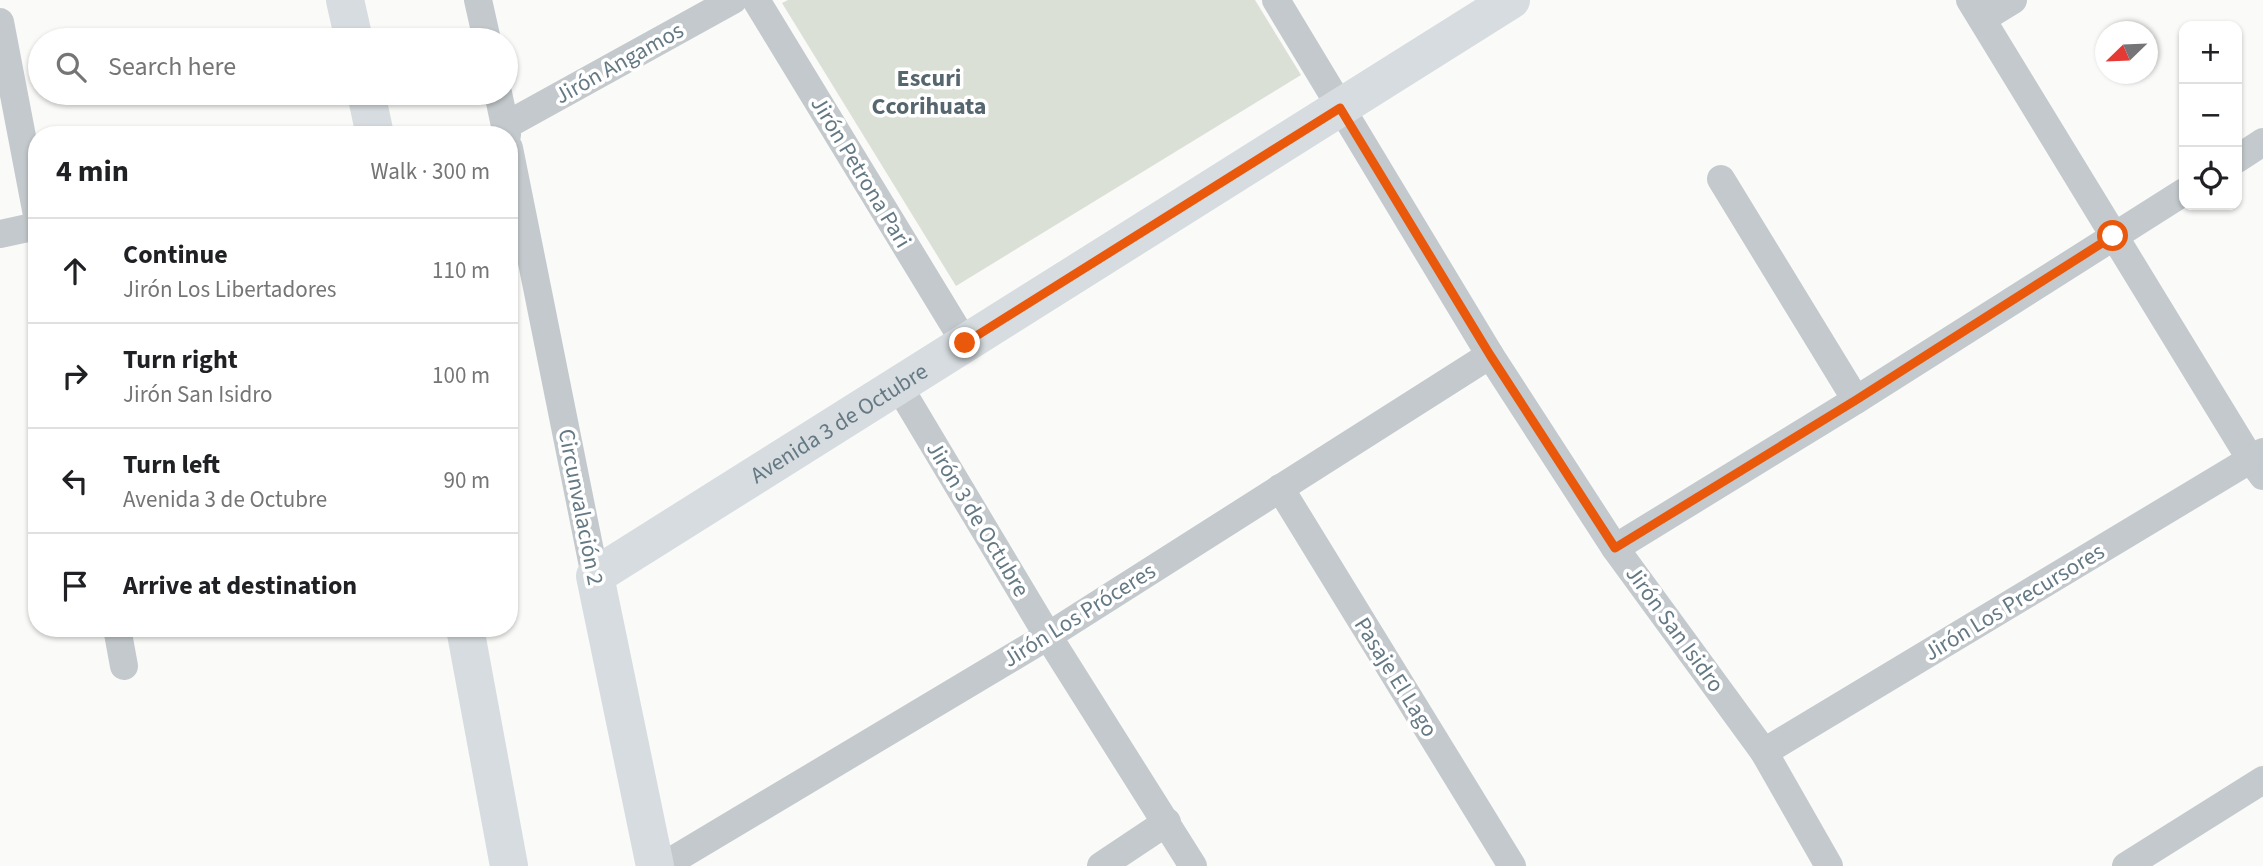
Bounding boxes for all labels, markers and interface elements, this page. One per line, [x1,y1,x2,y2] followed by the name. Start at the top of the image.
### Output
[548,14,690,112] street label: Jirón Angamos
[2095,21,2158,84] north arrow
[2179,21,2242,210] map controls
[2179,21,2242,84] button: +
[28,28,518,105] search box
[52,48,90,86] icon: search
[108,48,236,85] text: Search here
[872,61,986,124] district label: Escuri Ccorihuata
[2179,84,2242,147] button: −
[803,90,919,254] street label: Jirón Petrona Pari
[2179,147,2242,210] button: locate
[56,150,129,193] text: 4 min
[371,155,490,188] text: Walk · 300 m
[2097,220,2128,251] route start
[123,236,228,273] text: Continue
[56,252,94,290] icon: ahead
[432,254,490,287] text: 110 m
[123,273,336,306] text: Jirón Los Libertadores
[949,327,980,358] route end
[123,341,238,378] text: Turn right
[743,354,934,491] street label: Avenida 3 de Octubre
[56,357,94,395] icon: right
[432,359,490,392] text: 100 m
[123,378,272,411] text: Jirón San Isidro
[550,426,612,588] street label: Circunvalación 2
[918,435,1038,603] street label: Jirón 3 de Octubre
[123,446,220,483] text: Turn left
[56,462,94,500] icon: left
[443,464,490,497] text: 90 m
[123,483,327,516] text: Avenida 3 de Octubre
[1917,535,2111,669] street label: Jirón Los Precursores
[996,555,1162,675] street label: Jirón Los Próceres
[1618,559,1732,699] street label: Jirón San Isidro
[56,567,94,605] icon: arrive
[123,567,357,604] text: Arrive at destination
[1346,611,1446,743] street label: Pasaje El Lago

